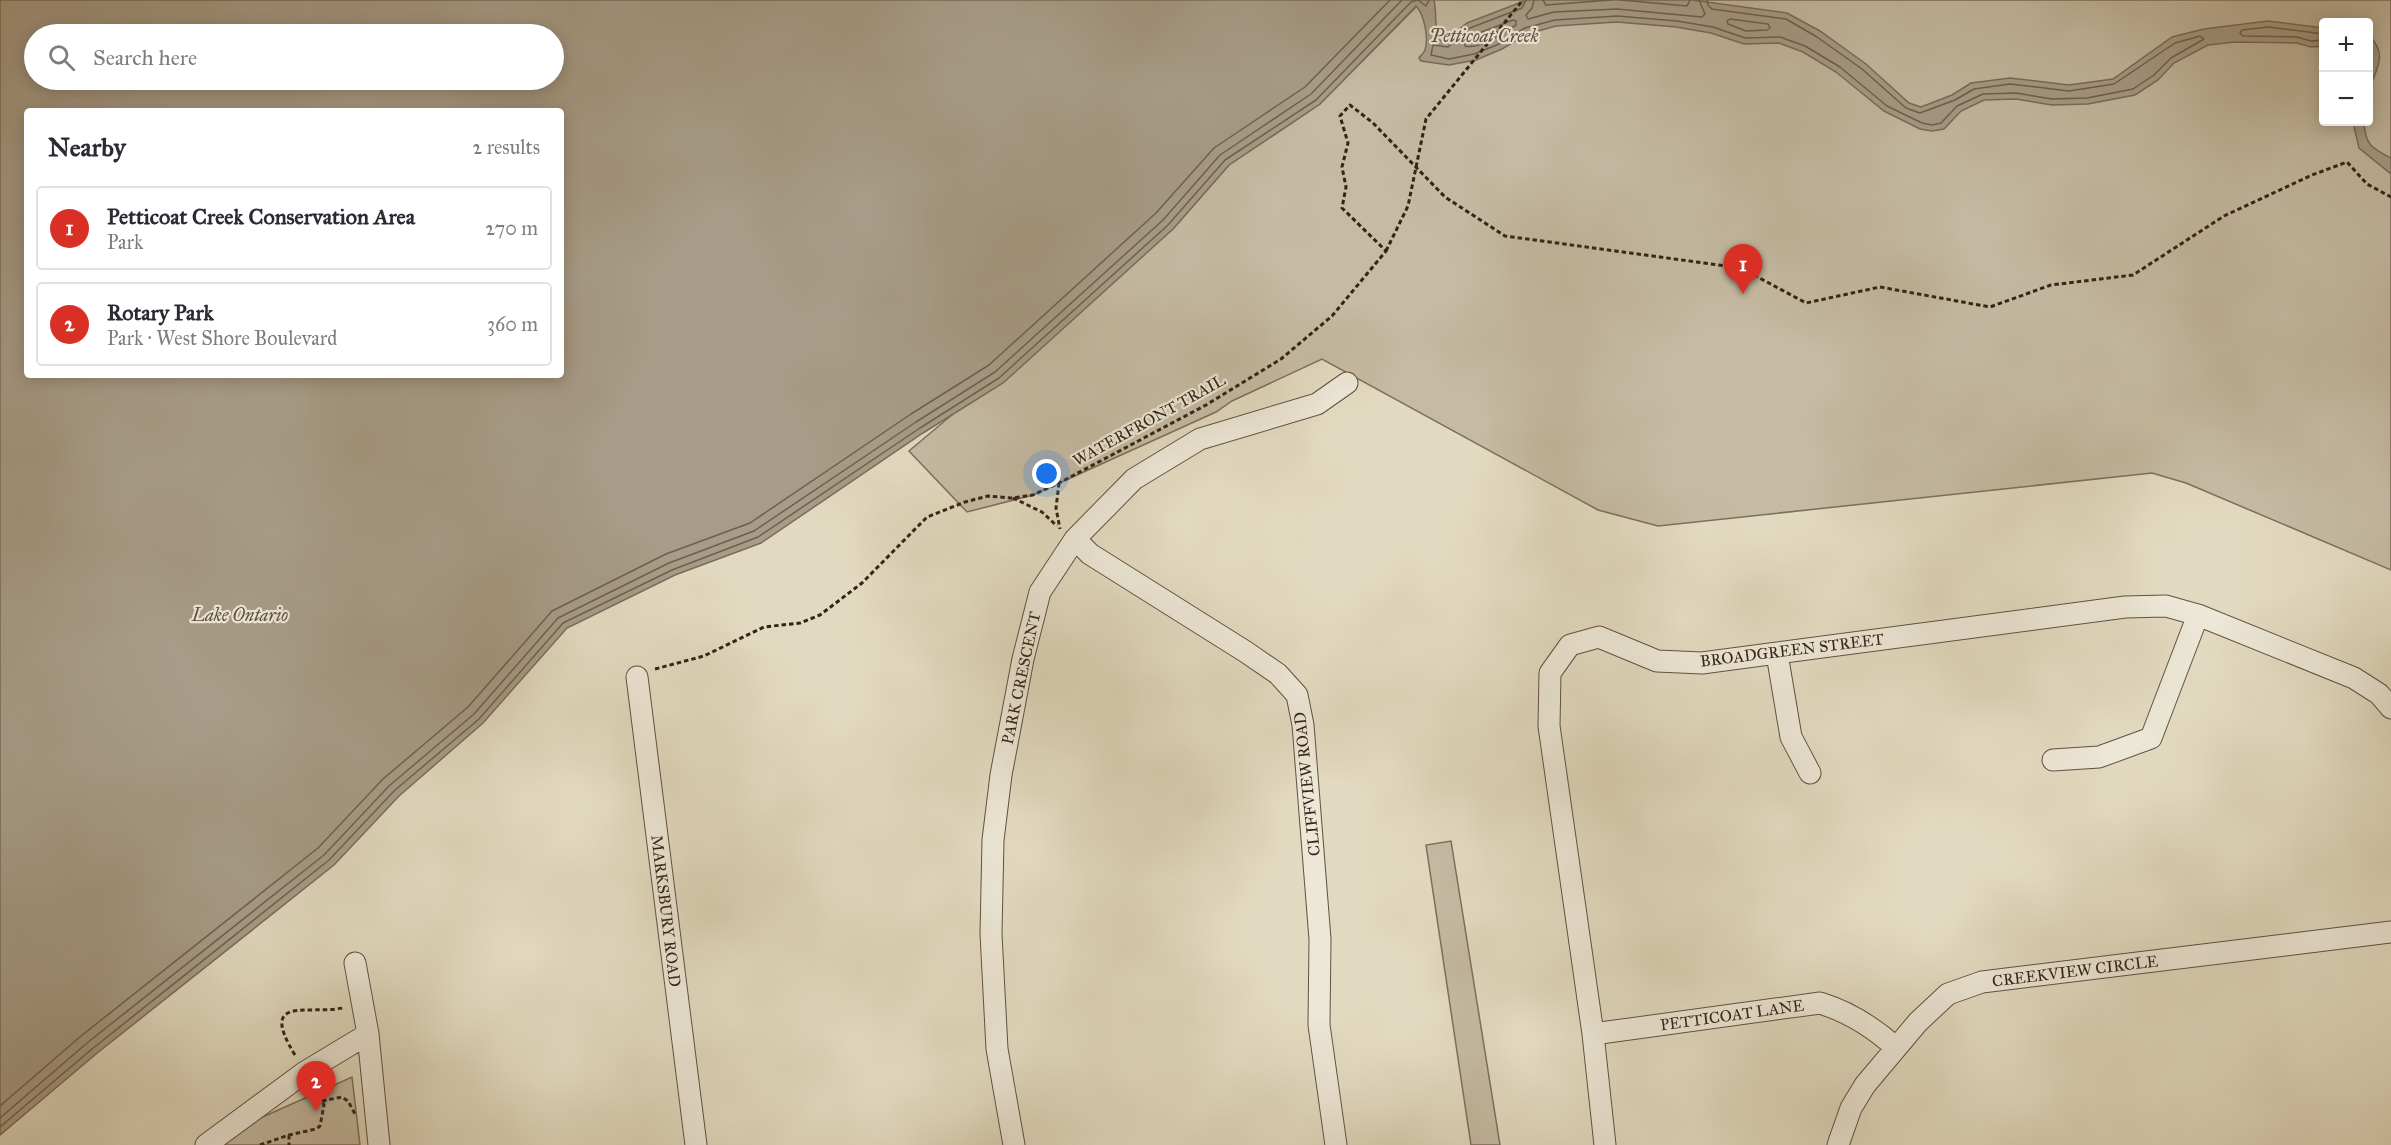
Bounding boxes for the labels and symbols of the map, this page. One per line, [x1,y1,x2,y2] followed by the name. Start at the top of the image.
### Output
[1429,25,1539,47] water label: Petticoat Creek
[1724,244,1762,294] pin: 1
[1069,370,1229,470] street label: WATERFRONT TRAIL
[1032,459,1061,488] your location
[191,604,288,626] water label: Lake Ontario
[998,610,1044,746] street label: PARK CRESCENT
[1699,629,1885,671] street label: BROADGREEN STREET
[1290,711,1324,857] street label: CLIFFVIEW ROAD
[647,834,685,988] street label: MARKSBURY ROAD
[1991,951,2159,991] street label: CREEKVIEW CIRCLE
[1659,995,1805,1035] street label: PETTICOAT LANE
[296,1062,336,1111] pin: 2

